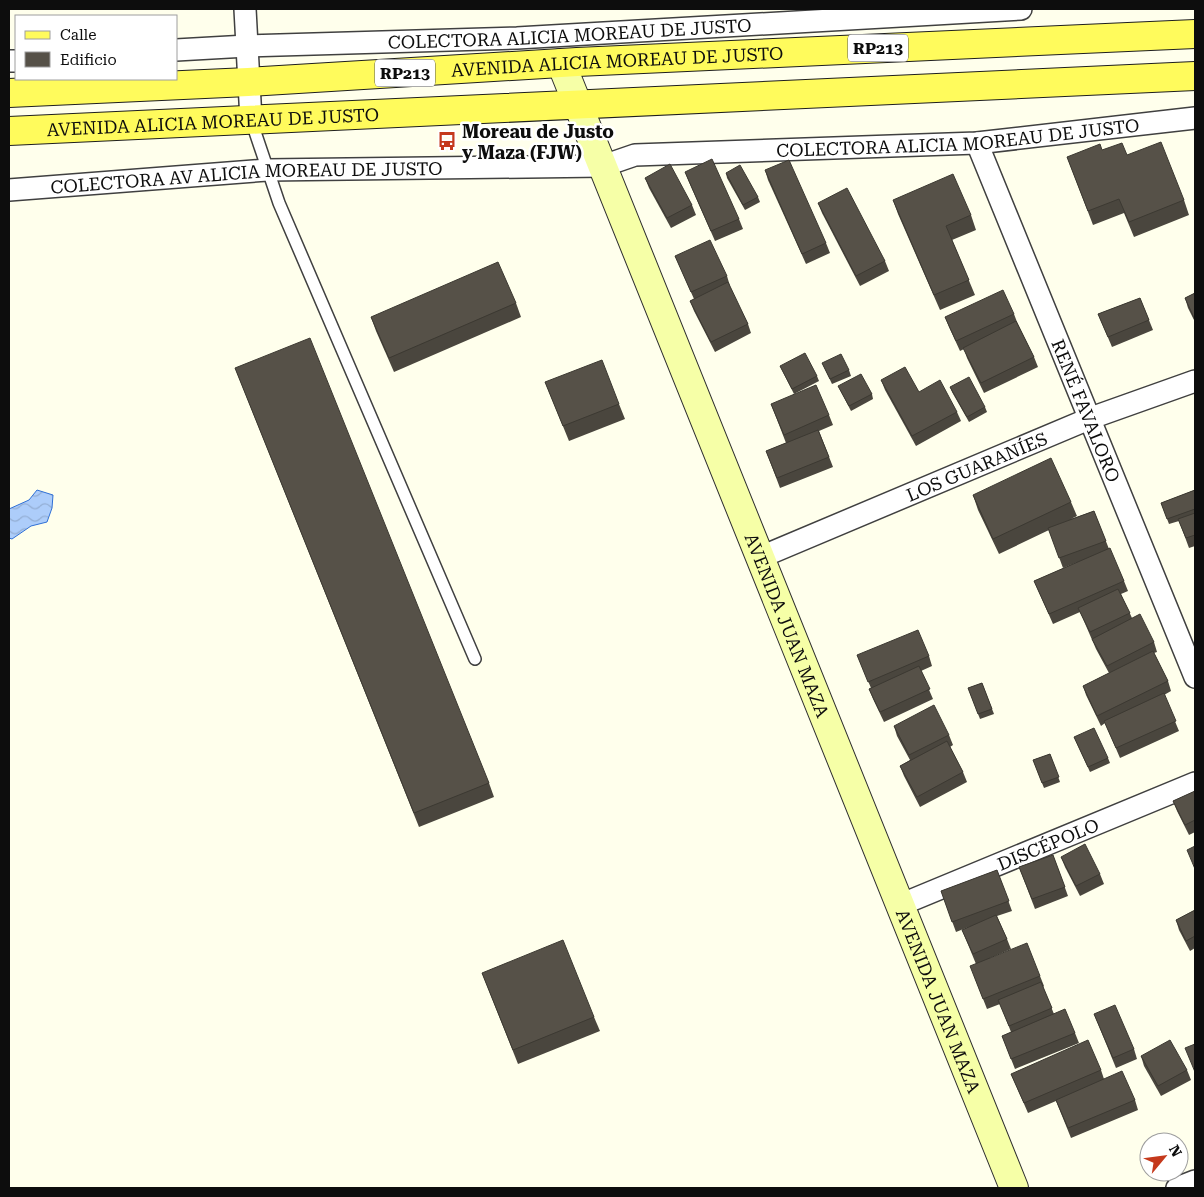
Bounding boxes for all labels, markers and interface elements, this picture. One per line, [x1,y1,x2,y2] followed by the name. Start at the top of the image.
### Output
[388,14,752,52] street label: COLECTORA ALICIA MOREAU DE JUSTO
[15,15,178,80] legend
[60,26,96,44] text: Calle
[848,34,908,62] road number: RP213
[450,42,784,80] street label: AVENIDA ALICIA MOREAU DE JUSTO
[60,51,117,69] text: Edificio
[375,59,435,86] road number: RP213
[46,103,379,140] street label: AVENIDA ALICIA MOREAU DE JUSTO
[776,114,1140,161] street label: COLECTORA ALICIA MOREAU DE JUSTO
[462,121,614,163] place label: Moreau de Justo y Maza (FJW)
[436,130,458,152] bus stop icon: Moreau de Justo y Maza (FJW)
[50,157,443,197] street label: COLECTORA AV ALICIA MOREAU DE JUSTO
[1048,336,1125,485] street label: RENÉ FAVALORO
[903,427,1050,505] street label: LOS GUARANÍES
[741,530,834,721] street label: AVENIDA JUAN MAZA
[994,814,1102,874] street label: DISCÉPOLO
[892,906,985,1096] street label: AVENIDA JUAN MAZA
[1139,1132,1189,1182] north arrow
[1166,1142,1185,1159] text: N

